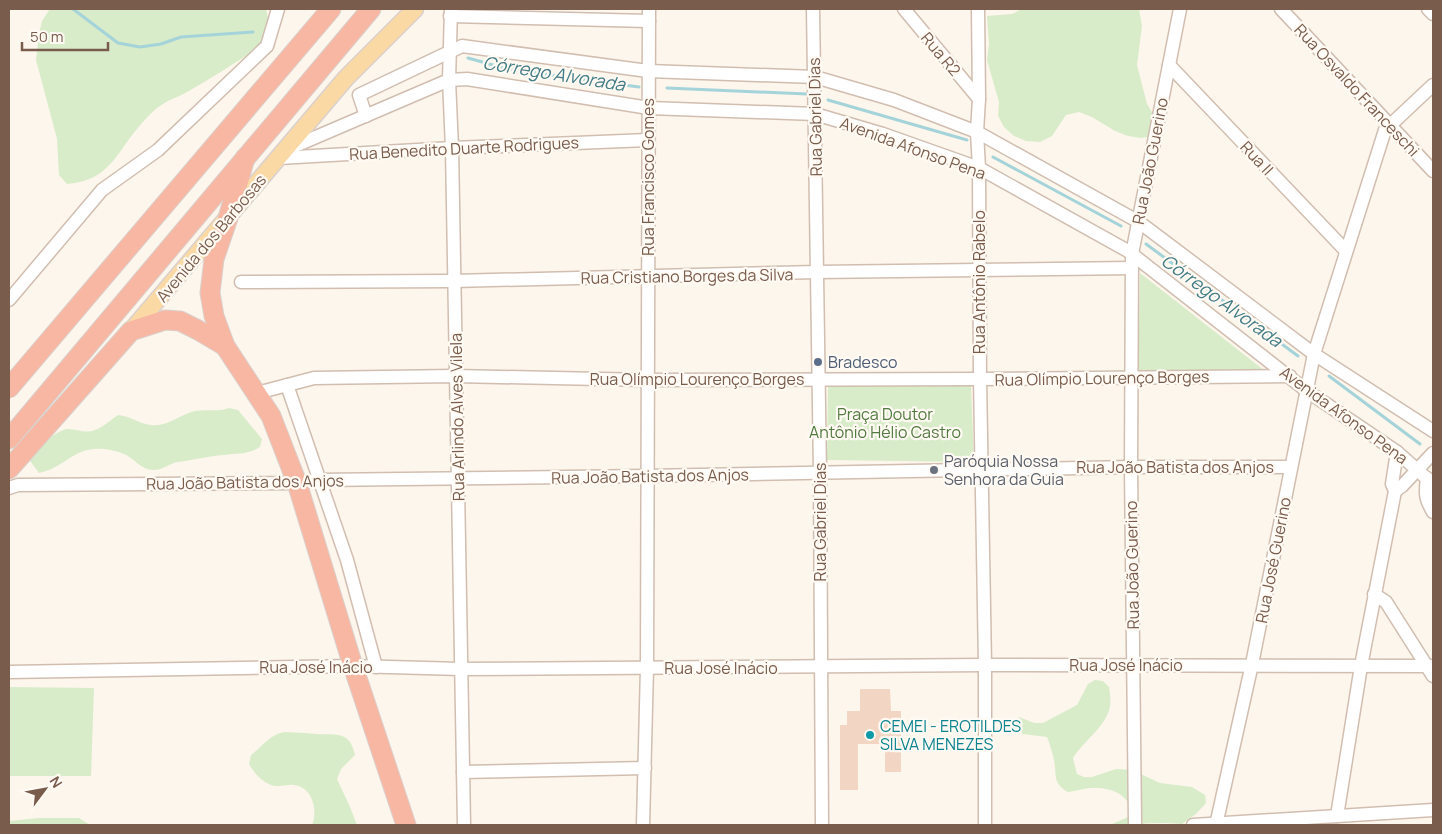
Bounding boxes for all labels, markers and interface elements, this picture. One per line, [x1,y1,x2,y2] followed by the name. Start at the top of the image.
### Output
[1290,19,1424,161] street label: Rua Osvaldo Franceschi
[22,20,109,52] scale bar
[30,26,64,47] text: 50 m
[916,27,966,81] street label: Rua R2
[481,50,628,96] water label: Córrego Alvorada
[803,57,827,177] street label: Rua Gabriel Dias
[1127,96,1173,226] street label: Rua João Guerino
[637,98,659,256] street label: Rua Francisco Gomes
[837,111,989,185] street label: Avenida Afonso Pena
[348,131,580,165] street label: Rua Benedito Duarte Rodrigues
[1236,136,1278,180] street label: Rua II
[151,169,271,307] street label: Avenida dos Barbosas
[968,210,990,354] street label: Rua Antônio Rabelo
[1157,248,1288,352] water label: Córrego Alvorada
[580,263,794,289] street label: Rua Cristiano Borges da Silva
[445,333,469,501] street label: Rua Arlindo Alves Vilela
[828,351,897,373] place label: Bradesco
[812,356,824,368] marker: Bradesco
[1275,361,1413,469] street label: Avenida Afonso Pena
[994,365,1210,391] street label: Rua Olímpio Lourenço Borges
[590,368,804,390] street label: Rua Olímpio Lourenço Borges
[809,403,961,443] park label: Praça Doutor Antônio Hélio Castro
[944,450,1064,490] place label: Paróquia Nossa Senhora da Guia
[1076,456,1274,478] street label: Rua João Batista dos Anjos
[551,463,749,489] street label: Rua João Batista dos Anjos
[809,463,831,581] street label: Rua Gabriel Dias
[928,464,940,476] marker: Paróquia Nossa Senhora da Guia
[146,469,344,495] street label: Rua João Batista dos Anjos
[1250,495,1296,625] street label: Rua José Guerino
[1120,500,1144,630] street label: Rua João Guerino
[1069,654,1183,676] street label: Rua José Inácio
[259,656,373,678] street label: Rua José Inácio
[664,657,778,679] street label: Rua José Inácio
[880,715,1021,755] place label: CEMEI - EROTILDES SILVA MENEZES
[864,729,876,741] marker: CEMEI - EROTILDES SILVA MENEZES
[20,764,70,814] north arrow
[46,773,67,791] text: N

